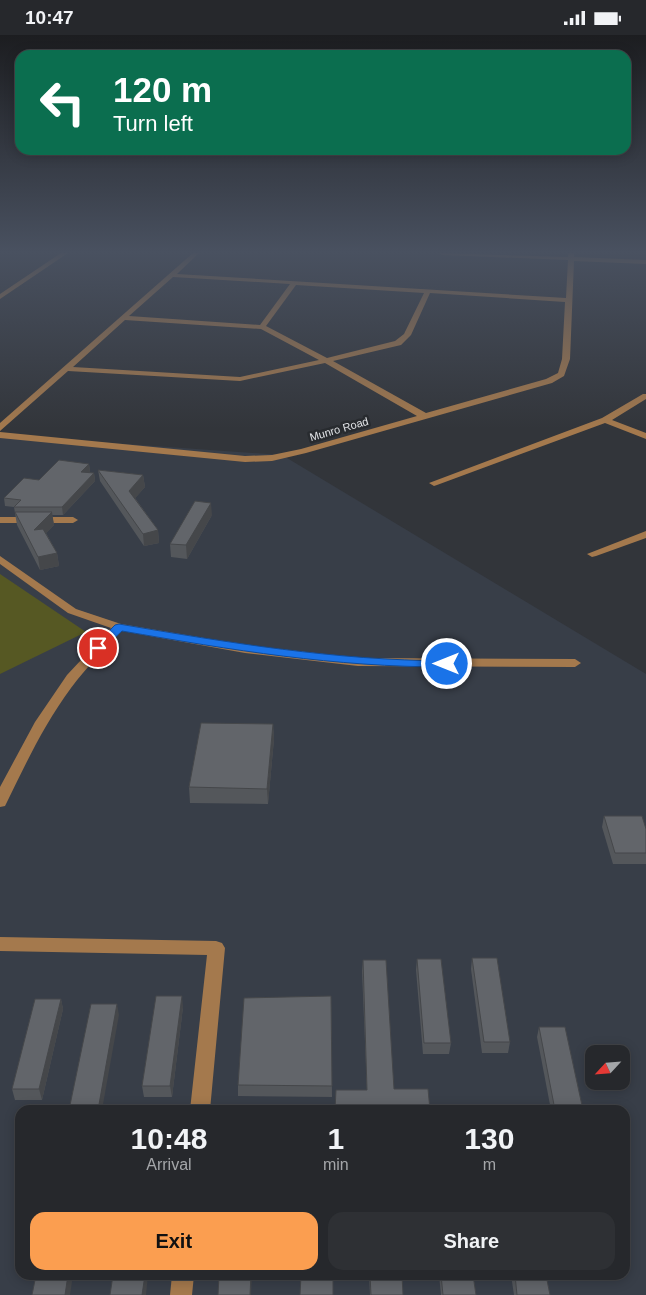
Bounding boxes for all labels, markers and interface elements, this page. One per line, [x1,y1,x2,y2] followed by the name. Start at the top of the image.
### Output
[25,7,74,28] text: 10:47
[30,70,95,135] icon: left
[113,70,212,109] text: 120 m
[113,111,193,136] text: Turn left
[308,415,370,443] street label: Munro Road
[77,627,119,669] pin
[84,634,112,662] icon: arrive
[420,637,472,689] position arrow
[585,1045,630,1090] north arrow
[585,1045,630,1090] map controls
[131,1122,207,1155] text: 10:48
[327,1122,344,1155] text: 1
[464,1122,514,1155] text: 130
[146,1156,192,1173] text: Arrival
[323,1156,349,1173] text: min
[483,1156,496,1173] text: m
[30,1212,318,1270] button: Exit
[328,1212,615,1270] button: Share

